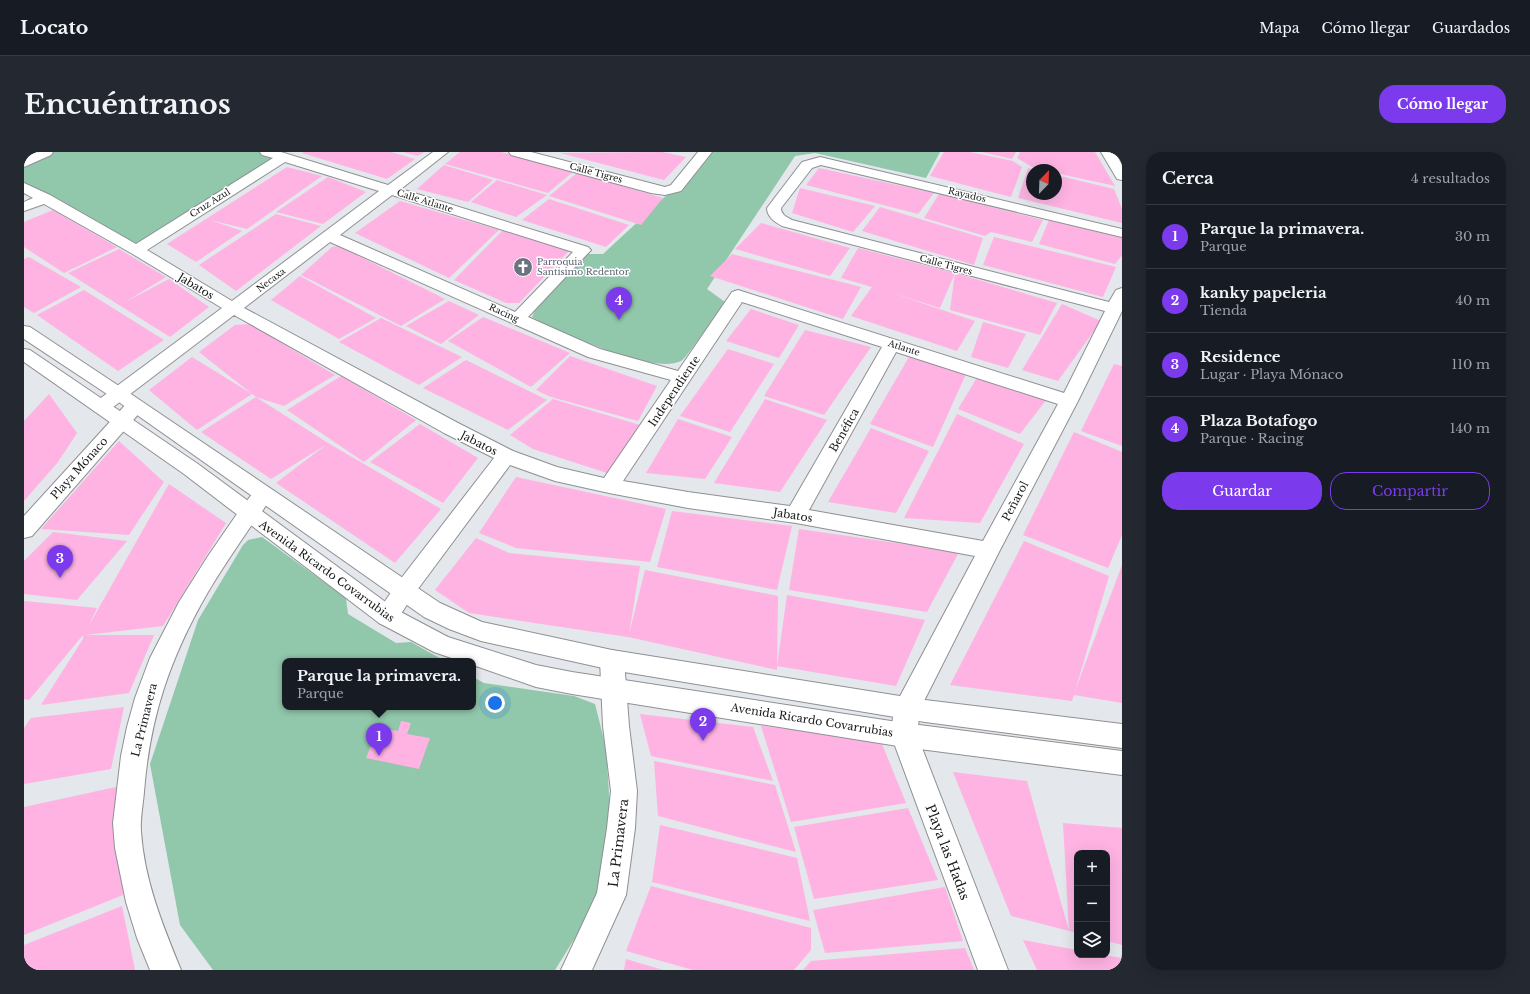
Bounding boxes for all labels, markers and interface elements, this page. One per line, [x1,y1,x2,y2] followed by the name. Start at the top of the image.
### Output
[20,16,88,39] text: Locato
[1259,19,1299,37] text: Mapa
[1321,19,1410,37] text: Cómo llegar
[1432,19,1510,37] text: Guardados
[1379,85,1506,123] button: Cómo llegar
[24,87,231,122] text: Encuéntranos
[568,160,624,185] street label: Calle Tigres
[1026,164,1062,200] north arrow
[1162,168,1214,189] text: Cerca
[1411,170,1490,187] text: 4 resultados
[947,185,987,204] street label: Rayados
[187,186,232,219] street label: Cruz Azul
[396,187,455,214] street label: Calle Atlante
[1200,219,1364,238] text: Parque la primavera.
[1172,228,1178,245] text: 1
[1455,228,1490,245] text: 30 m
[1200,238,1247,255] text: Parque
[918,252,974,277] street label: Calle Tigres
[512,256,534,278] church icon: Parroquia Santisimo Redentor
[537,256,630,277] place label: Parroquia Santisimo Redentor
[254,265,287,294] street label: Necaxa
[174,269,217,302] street label: Jabatos
[1200,283,1327,302] text: kanky papeleria
[606,287,632,320] pin: 4
[1171,292,1179,309] text: 2
[1455,292,1490,309] text: 40 m
[488,301,521,324] street label: Racing
[1200,302,1247,319] text: Tienda
[886,337,922,358] street label: Atlante
[1200,347,1281,366] text: Residence
[645,353,703,429] street label: Independiente
[1171,356,1179,373] text: 3
[1451,356,1490,373] text: 110 m
[1200,366,1343,383] text: Lugar · Playa Mónaco
[826,405,862,454] street label: Benéfica
[1200,411,1317,430] text: Plaza Botafogo
[1171,420,1179,437] text: 4
[1450,420,1490,437] text: 140 m
[456,427,500,458] street label: Jabatos
[1200,430,1303,447] text: Parque · Racing
[47,434,111,502] street label: Playa Mónaco
[1162,472,1322,510] button: Guardar
[1330,472,1490,510] button: Compartir
[999,478,1031,523] street label: Peñarol
[770,505,814,525] street label: Jabatos
[256,516,398,625] street label: Avenida Ricardo Covarrubias
[47,545,73,578] pin: 3
[282,658,476,710] popup
[297,666,461,685] text: Parque la primavera.
[128,681,160,758] street label: La Primavera
[297,685,344,702] text: Parque
[485,693,505,713] your location
[729,700,894,740] street label: Avenida Ricardo Covarrubias
[690,708,716,741] pin: 2
[366,723,392,756] pin: 1
[605,797,632,888] street label: La Primavera
[921,802,974,903] street label: Playa las Hadas
[1074,850,1110,958] map controls
[1074,850,1110,886] button: +
[1074,886,1110,922] button: −
[1074,922,1110,958] button: layers

